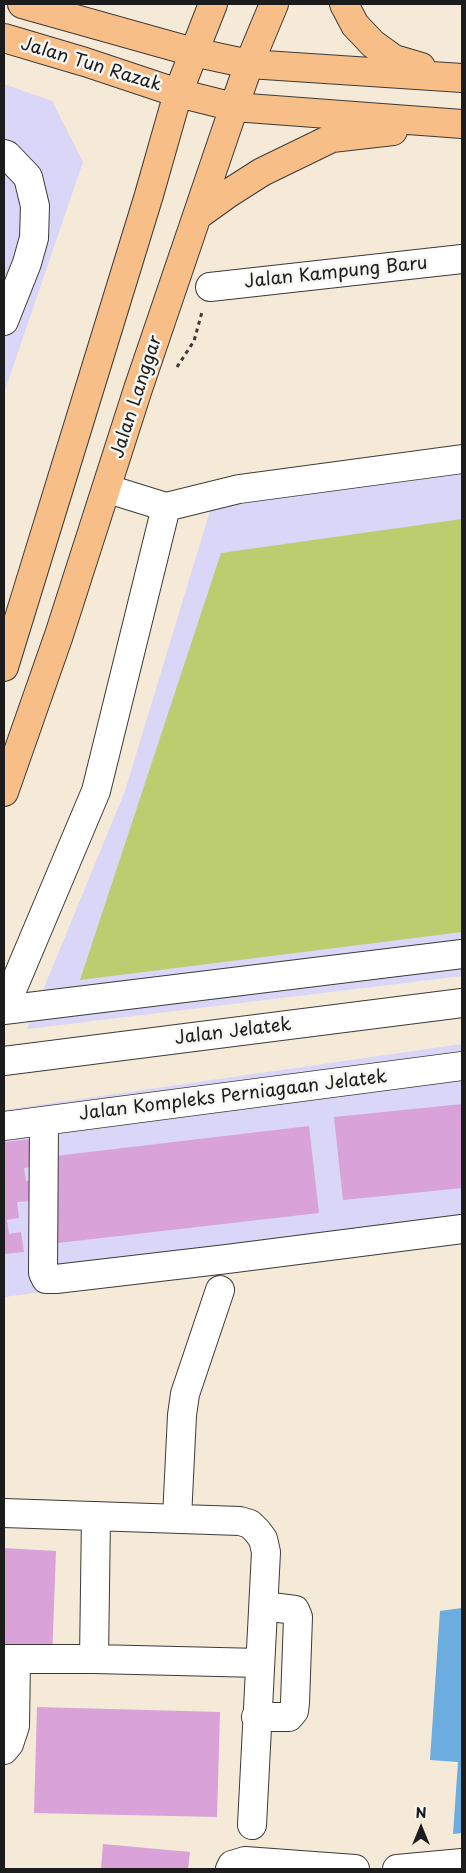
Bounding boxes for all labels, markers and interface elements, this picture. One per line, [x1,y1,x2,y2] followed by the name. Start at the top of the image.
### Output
[18,33,164,97] street label: Jalan Tun Razak
[243,253,429,293] street label: Jalan Kampung Baru
[107,333,167,461] street label: Jalan Langgar
[174,1014,292,1050] street label: Jalan Jelatek
[78,1066,388,1126] street label: Jalan Kompleks Perniagaan Jelatek
[415,1802,427,1823] text: N
[396,1803,446,1853] north arrow

